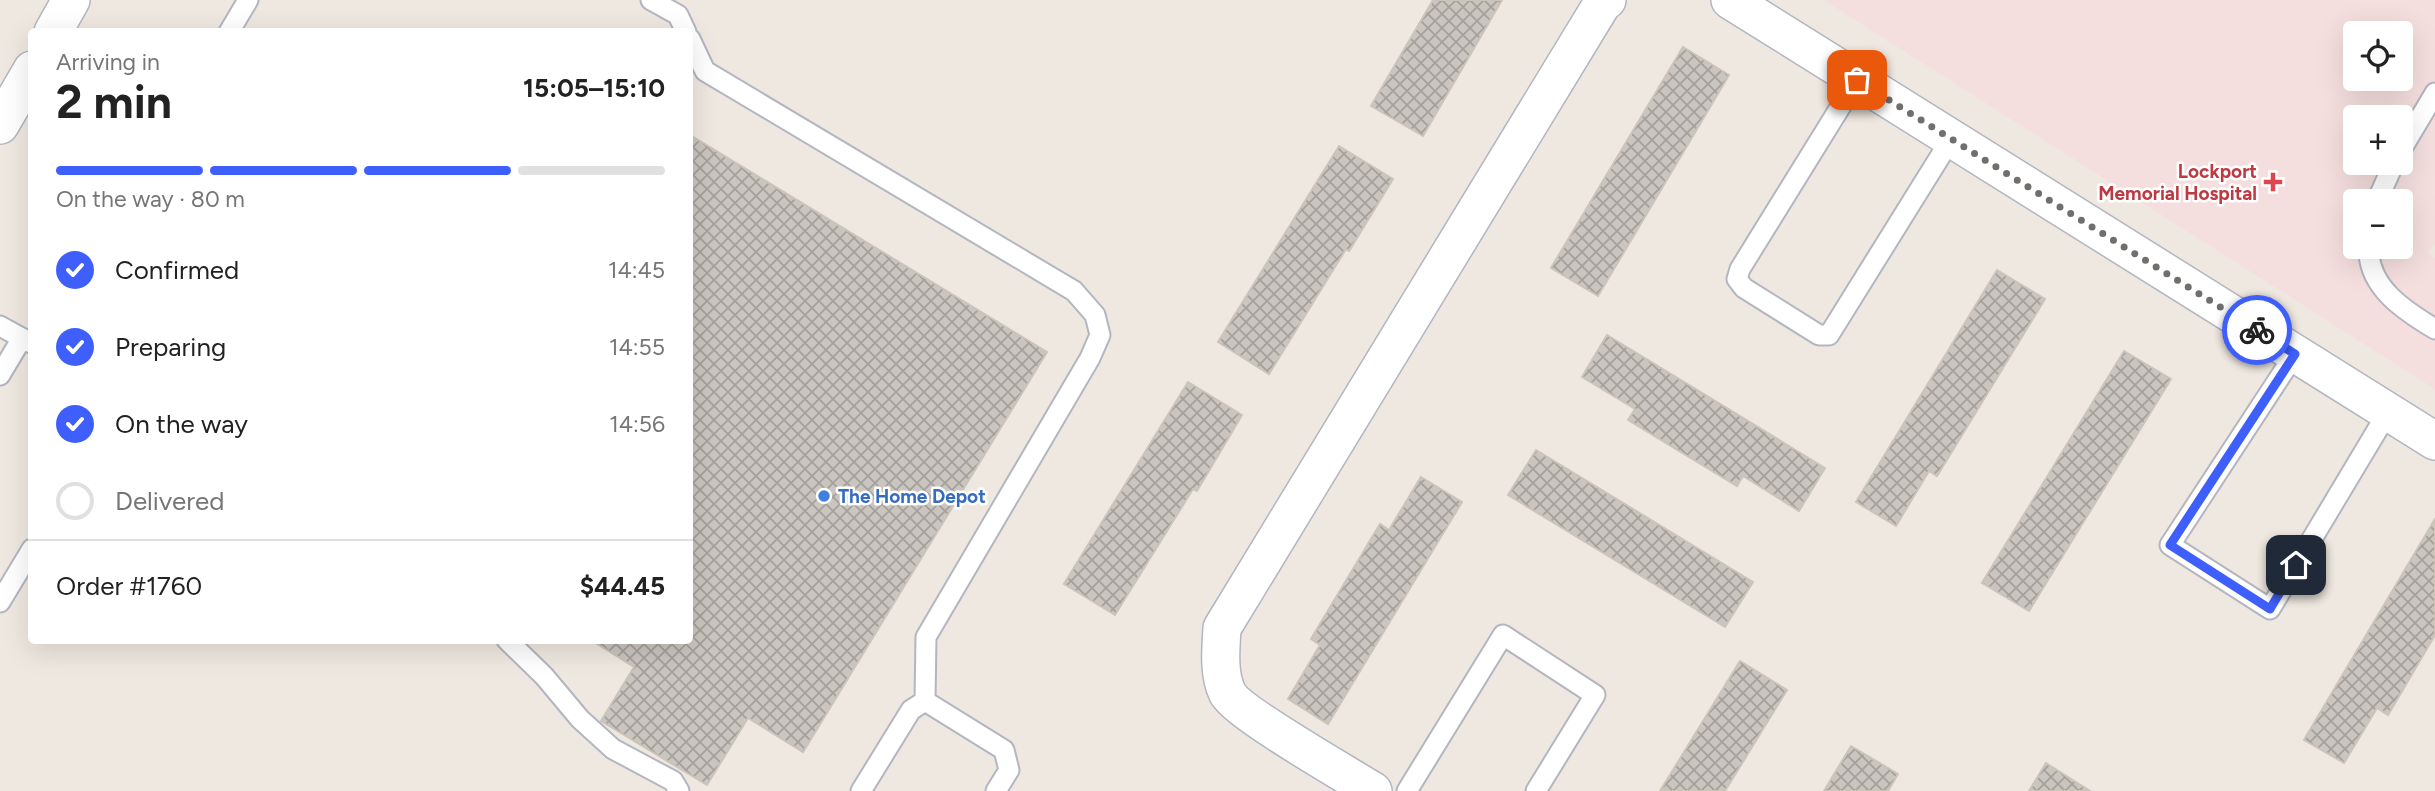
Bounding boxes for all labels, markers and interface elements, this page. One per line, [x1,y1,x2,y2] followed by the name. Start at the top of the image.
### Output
[2343,21,2413,259] map controls
[2343,21,2413,91] button: locate
[56,48,160,76] text: Arriving in
[1827,50,1887,110] pin
[1838,61,1876,99] icon: bag
[523,72,665,104] text: 15:05–15:10
[56,74,172,130] text: 2 min
[2343,105,2413,175] button: +
[2098,160,2257,205] place label: Lockport Memorial Hospital
[2263,172,2283,192] marker: Lockport Memorial Hospital
[56,185,245,213] text: On the way · 80 m
[2343,189,2413,259] button: −
[56,251,94,289] icon: check
[115,254,239,286] text: Confirmed
[608,256,665,284] text: 14:45
[2222,295,2292,365] courier
[2238,311,2276,349] icon: bike
[56,328,94,366] icon: check
[115,331,226,363] text: Preparing
[609,333,665,361] text: 14:55
[56,405,94,443] icon: check
[115,408,248,440] text: On the way
[609,410,665,438] text: 14:56
[115,485,224,517] text: Delivered
[838,485,986,508] place label: The Home Depot
[816,488,832,504] marker: The Home Depot
[2266,535,2326,595] pin
[2277,546,2315,584] icon: home
[56,570,202,602] text: Order #1760
[580,570,665,602] text: $44.45

